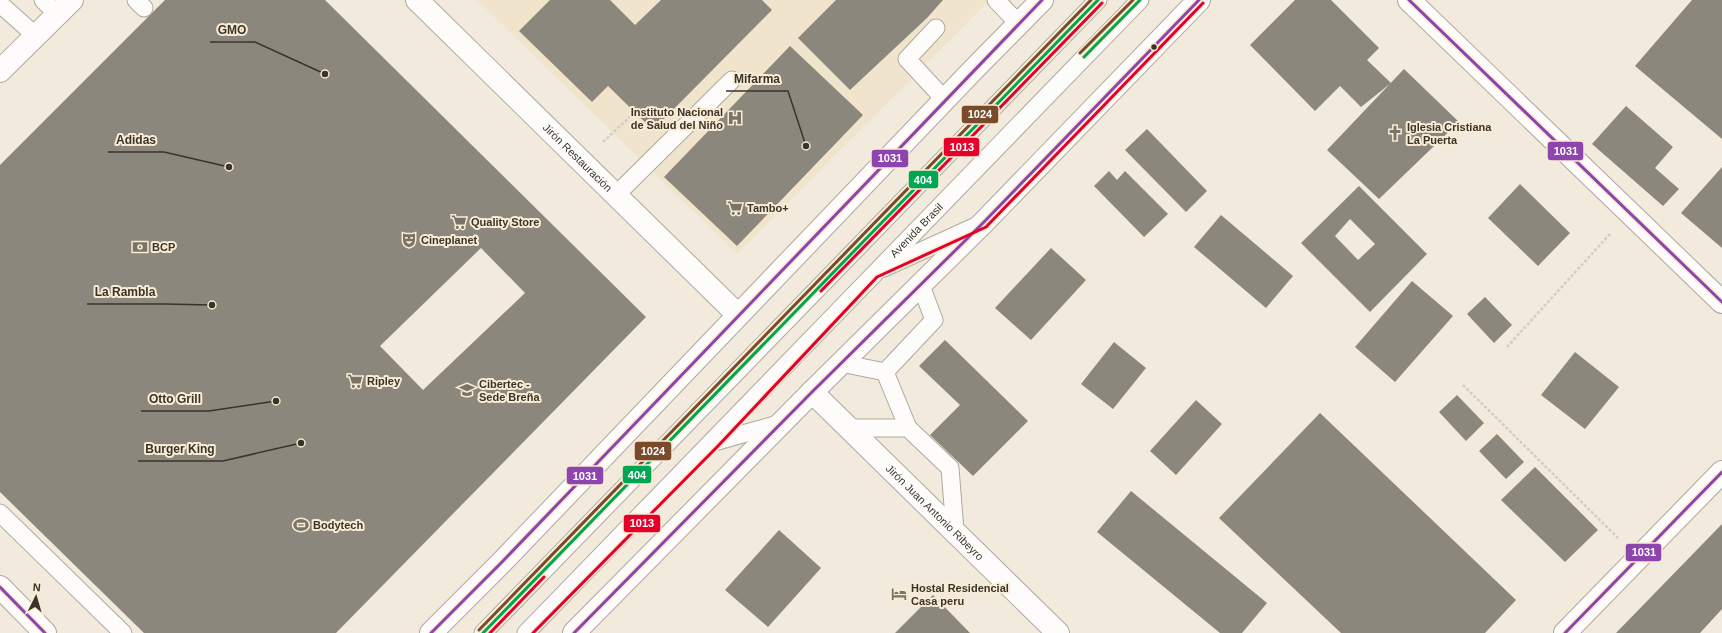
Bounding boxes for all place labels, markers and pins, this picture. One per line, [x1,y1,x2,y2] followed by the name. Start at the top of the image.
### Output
[210,18,255,42] callout: GMO
[1149,42,1159,52] unlabelled marker
[726,67,788,91] callout: Mifarma
[631,106,723,131] place label: Instituto Nacional de Salud del Niño
[726,109,744,127] hospital icon: Instituto Nacional de Salud del Niño
[1407,121,1492,146] place label: Iglesia Cristiana La Puerta
[1386,124,1404,142] church icon: Iglesia Cristiana La Puerta
[108,128,164,152] callout: Adidas
[726,199,744,217] supermarket icon: Tambo+
[747,202,789,214] place label: Tambo+
[450,213,468,231] supermarket icon: Quality Store
[471,216,539,228] place label: Quality Store
[400,231,418,249] theatre icon: Cineplanet
[421,234,478,246] place label: Cineplanet
[131,238,149,256] bank icon: BCP
[152,241,175,253] place label: BCP
[87,280,164,304] callout: La Rambla
[346,372,364,390] supermarket icon: Ripley
[367,375,401,387] place label: Ripley
[479,378,540,403] place label: Cibertec - Sede Breña
[458,381,476,399] school or university icon: Cibertec - Sede Breña
[141,387,209,411] callout: Otto Grill
[138,437,223,461] callout: Burger King
[292,516,310,534] sports icon: Bodytech
[313,519,363,531] place label: Bodytech
[911,582,1009,607] place label: Hostal Residencial Casa peru
[890,585,908,603] hotel icon: Hostal Residencial Casa peru

